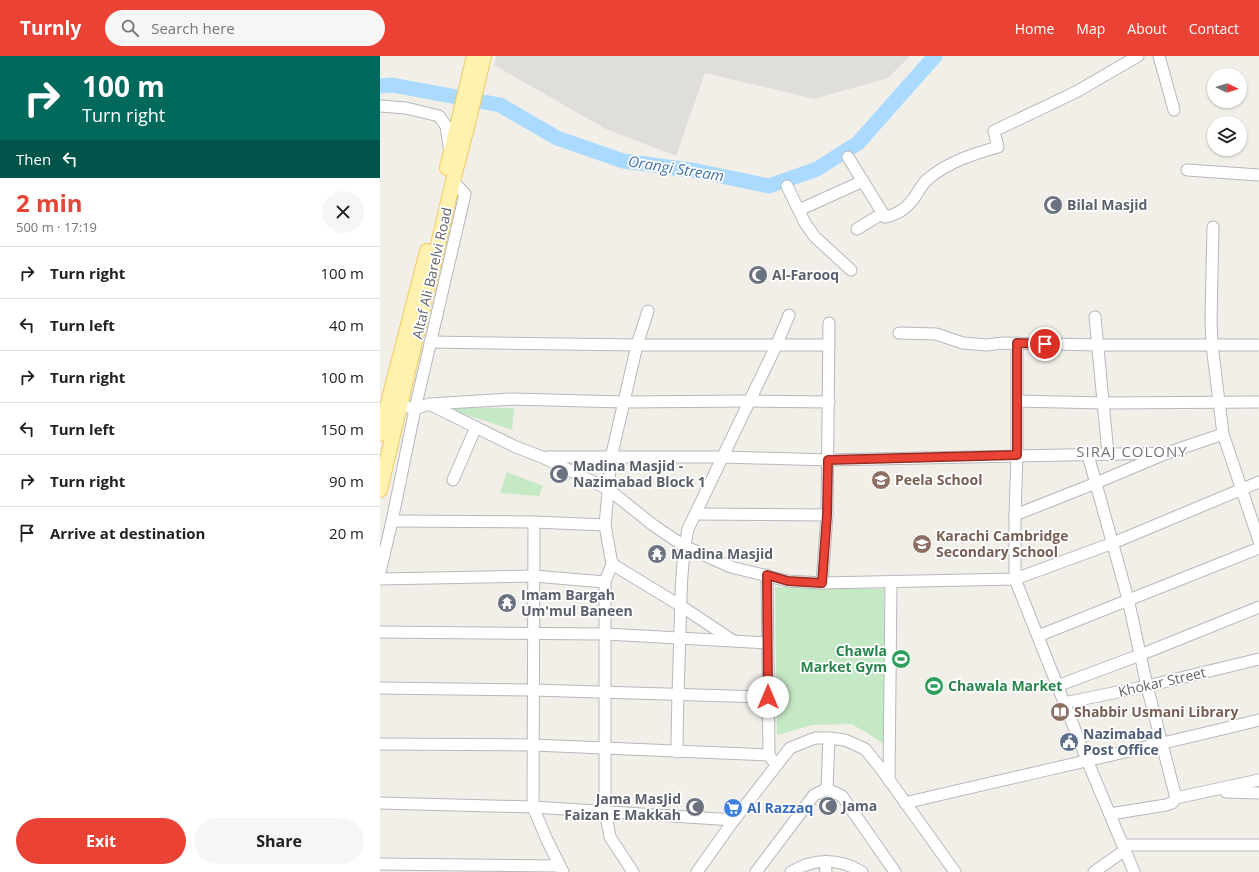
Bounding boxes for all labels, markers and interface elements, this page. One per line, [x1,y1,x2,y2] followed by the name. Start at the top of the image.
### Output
[105,10,385,46] search box
[20,15,81,41] text: Turnly
[119,17,141,39] icon: search
[151,18,235,38] text: Search here
[1015,19,1054,38] text: Home
[1076,19,1105,38] text: Map
[1127,19,1167,38] text: About
[1189,19,1239,38] text: Contact
[82,67,165,105] text: 100 m
[1207,68,1247,108] north arrow
[1207,68,1247,156] map controls
[16,72,68,124] icon: right
[82,103,165,127] text: Turn right
[1207,116,1247,156] button: layers
[59,148,81,170] icon: left
[16,149,51,169] text: Then
[627,151,726,185] water label: Orangi Stream
[16,186,83,219] text: 2 min
[322,191,364,233] button: close
[1042,194,1064,216] mosque icon: Bilal Masjid
[1067,195,1147,214] place label: Bilal Masjid
[407,205,456,341] street label: Altaf Ali Barelvi Road
[16,218,97,236] text: 500 m · 17:19
[16,262,38,284] icon: right
[50,263,125,283] text: Turn right
[320,263,364,283] text: 100 m
[747,264,769,286] mosque icon: Al-Farooq
[772,265,839,284] place label: Al-Farooq
[16,314,38,336] icon: left
[50,315,115,335] text: Turn left
[329,315,364,335] text: 40 m
[1028,327,1062,361] pin
[1034,333,1056,355] icon: arrive
[16,366,38,388] icon: right
[50,367,125,387] text: Turn right
[320,367,364,387] text: 100 m
[16,418,38,440] icon: left
[50,419,115,439] text: Turn left
[320,419,364,439] text: 150 m
[1076,441,1188,461] district label: SIRAJ COLONY
[573,456,706,491] place label: Madina Masjid - Nazimabad Block 1
[548,463,570,485] mosque icon: Madina Masjid - Nazimabad Block 1
[870,469,892,491] school or university icon: Peela School
[16,470,38,492] icon: right
[895,470,982,489] place label: Peela School
[50,471,125,491] text: Turn right
[329,471,364,491] text: 90 m
[16,522,38,544] icon: arrive
[50,523,205,543] text: Arrive at destination
[329,523,364,543] text: 20 m
[936,526,1069,561] place label: Karachi Cambridge Secondary School
[911,533,933,555] school or university icon: Karachi Cambridge Secondary School
[646,543,668,565] temple icon: Madina Masjid
[671,544,773,563] place label: Madina Masjid
[521,585,633,620] place label: Imam Bargah Um'mul Baneen
[496,592,518,614] temple icon: Imam Bargah Um'mul Baneen
[800,641,887,676] place label: Chawla Market Gym
[890,648,912,670] sports icon: Chawla Market Gym
[1116,662,1207,701] street label: Khokar Street
[923,675,945,697] sports icon: Chawala Market
[747,676,789,718] position arrow
[948,676,1062,695] place label: Chawala Market
[1049,701,1071,723] library icon: Shabbir Usmani Library
[1074,702,1238,721] place label: Shabbir Usmani Library
[1083,724,1162,759] place label: Nazimabad Post Office
[1058,731,1080,753] public building icon: Nazimabad Post Office
[564,789,681,824] place label: Jama MasJid Faizan E Makkah
[817,795,839,817] mosque icon: Jama
[684,796,706,818] mosque icon: Jama MasJid Faizan E Makkah
[840,796,877,815] place label: Jama
[722,797,744,819] supermarket icon: Al Razzaq
[747,798,813,817] place label: Al Razzaq
[16,818,186,864] button: Exit
[194,818,364,864] button: Share

